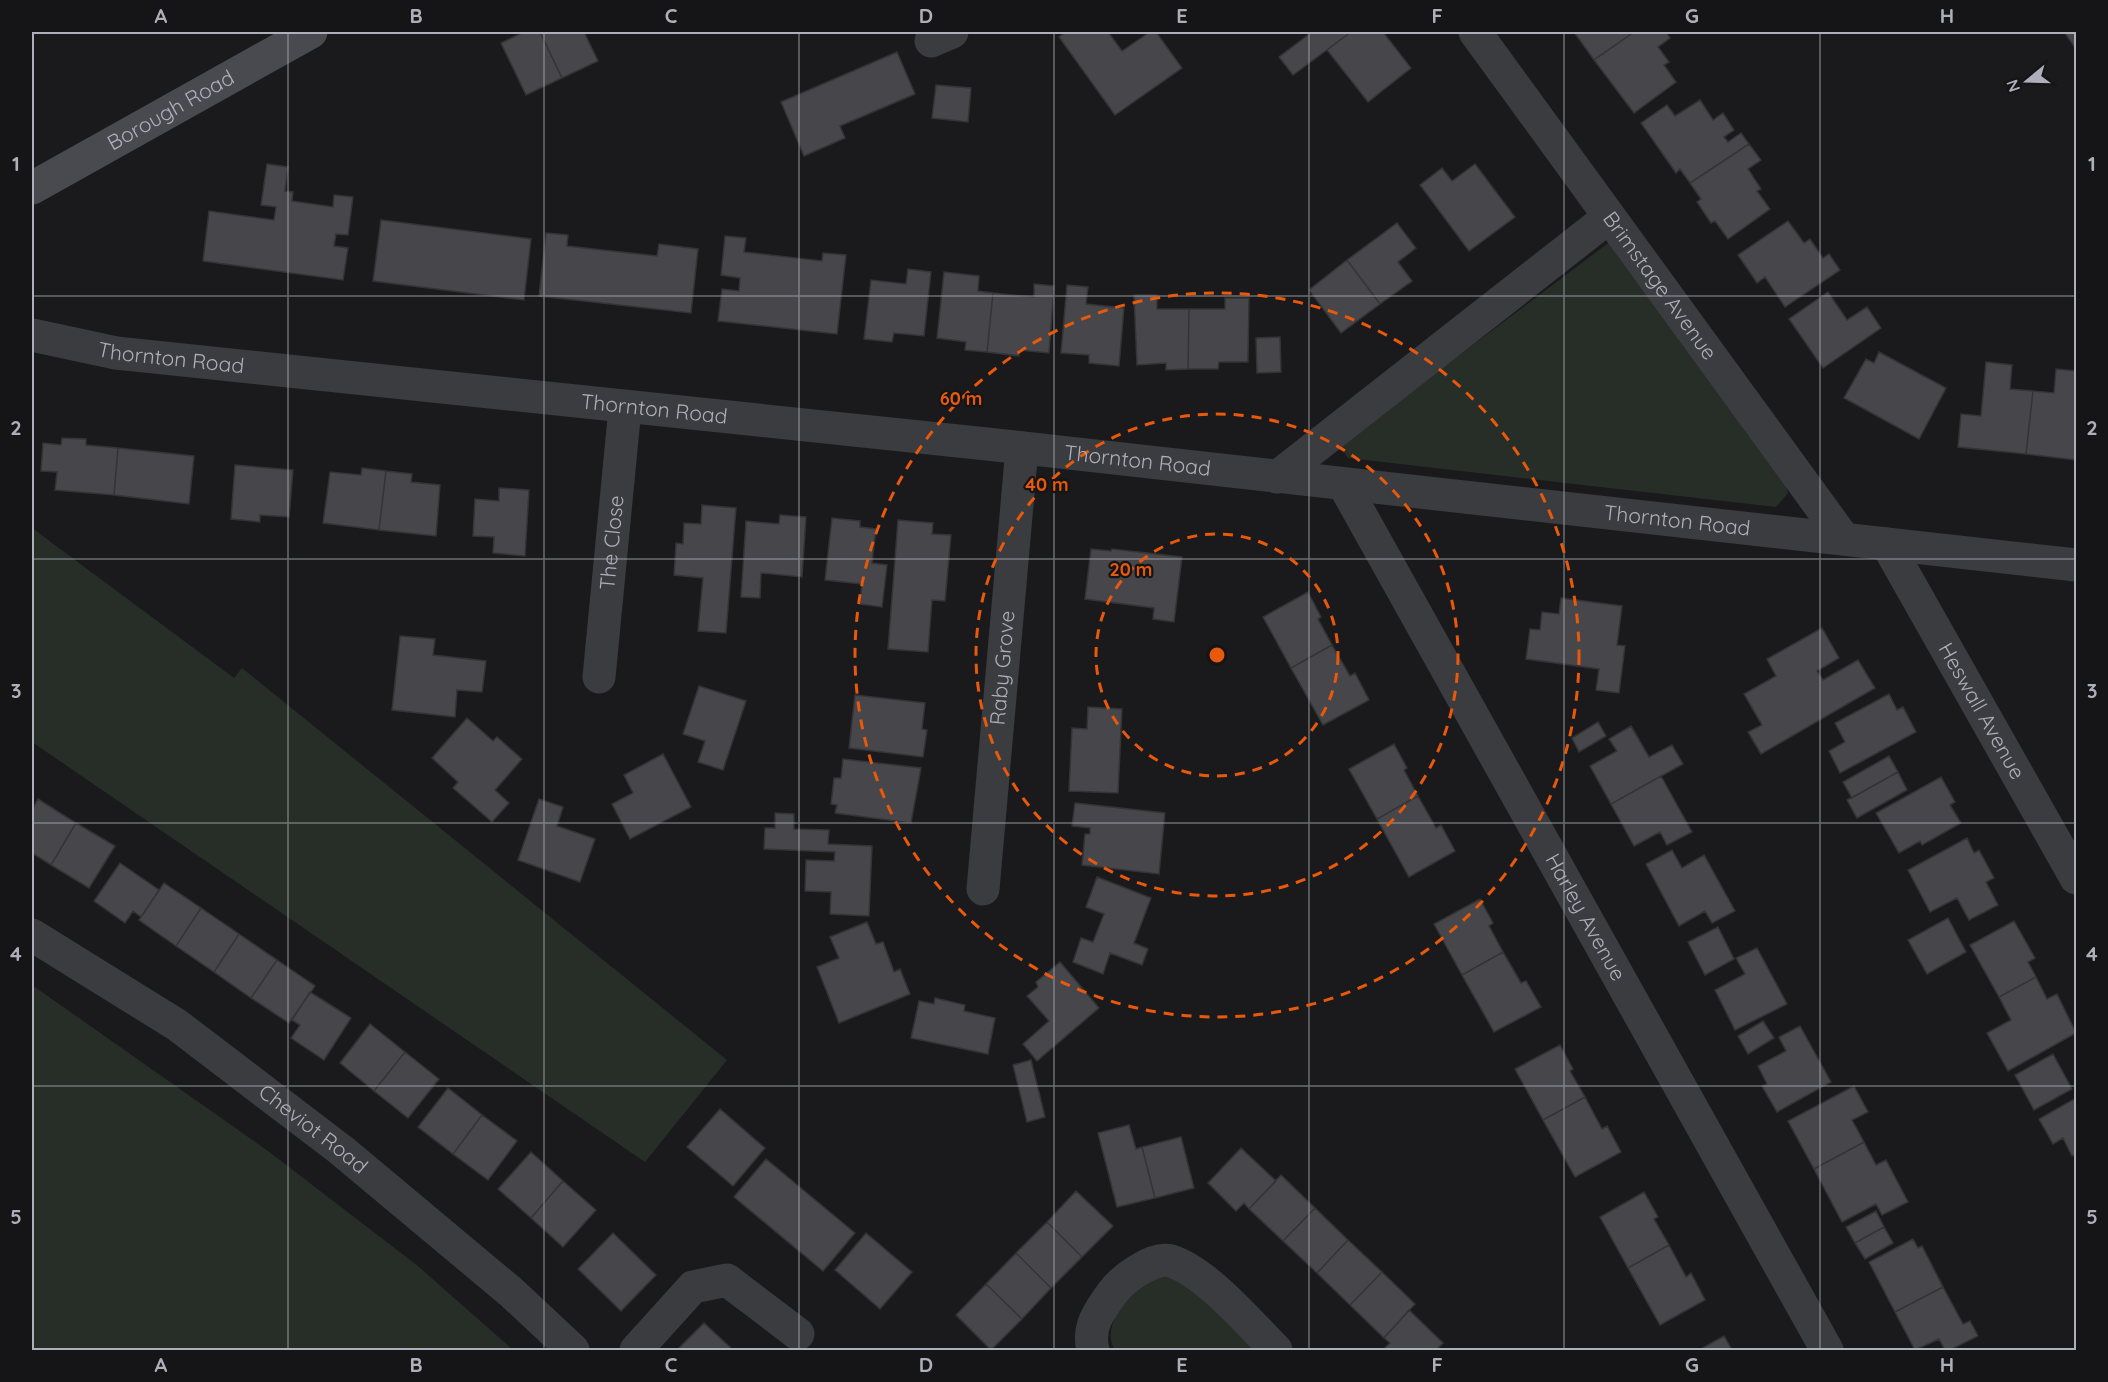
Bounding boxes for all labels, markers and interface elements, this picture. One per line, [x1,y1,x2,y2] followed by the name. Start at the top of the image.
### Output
[155,3,168,28] text: A
[409,3,423,28] text: B
[665,3,678,28] text: C
[919,3,933,28] text: D
[1176,3,1188,28] text: E
[1431,3,1443,28] text: F
[1685,3,1699,28] text: G
[1940,3,1954,28] text: H
[1997,51,2057,111] north arrow
[102,64,238,155] street label: Borough Road
[2001,77,2024,95] text: N
[12,151,20,176] text: 1
[2088,151,2096,176] text: 1
[1598,206,1723,365] street label: Brimstage Avenue
[95,335,245,378] street label: Thornton Road
[940,387,982,410] text: 60 m
[580,388,729,429] street label: Thornton Road
[10,415,22,440] text: 2
[2086,415,2098,440] text: 2
[1063,439,1212,481] street label: Thornton Road
[1025,473,1069,496] text: 40 m
[593,494,629,591] street label: The Close
[1603,499,1752,541] street label: Thornton Road
[1110,558,1152,581] text: 20 m
[984,609,1020,726] street label: Raby Grove
[1933,638,2031,783] street label: Heswall Avenue
[1207,645,1227,665] centre of rings
[11,678,21,703] text: 3
[2087,678,2097,703] text: 3
[1540,848,1632,985] street label: Harley Avenue
[10,941,22,966] text: 4
[2086,941,2098,966] text: 4
[254,1078,373,1179] street label: Cheviot Road
[10,1204,22,1229] text: 5
[2086,1204,2098,1229] text: 5
[155,1352,168,1377] text: A
[409,1352,423,1377] text: B
[665,1352,678,1377] text: C
[919,1352,933,1377] text: D
[1176,1352,1188,1377] text: E
[1431,1352,1443,1377] text: F
[1685,1352,1699,1377] text: G
[1940,1352,1954,1377] text: H

